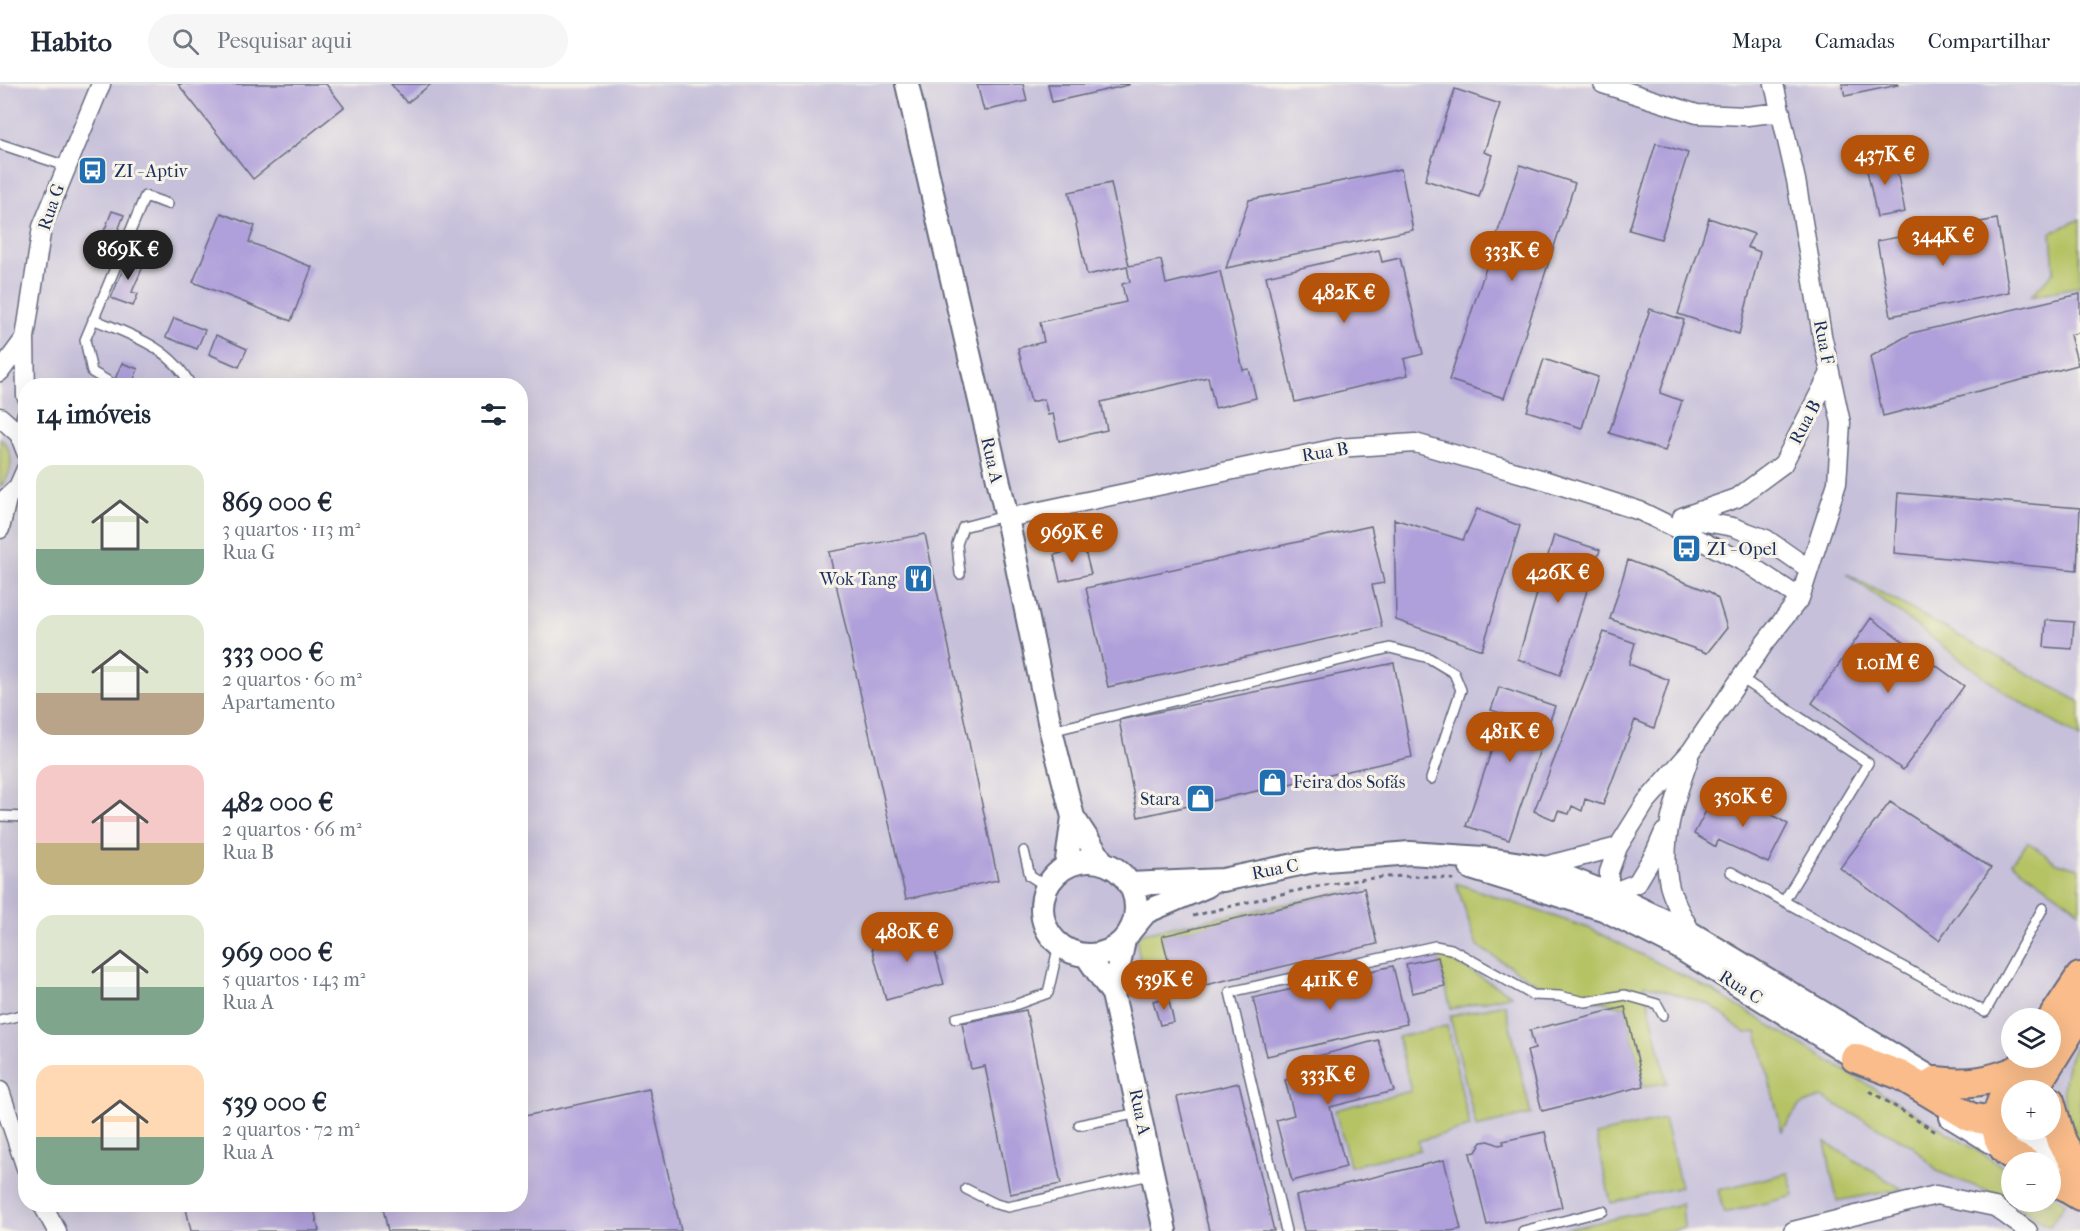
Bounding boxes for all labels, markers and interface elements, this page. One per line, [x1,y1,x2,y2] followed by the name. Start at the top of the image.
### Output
[148,14,568,68] search box
[30,25,112,58] text: Habito
[169,25,202,58] icon: search
[217,28,352,54] text: Pesquisar aqui
[1732,29,1782,53] text: Mapa
[1815,29,1895,53] text: Camadas
[1928,29,2050,53] text: Compartilhar
[1836,135,1934,186] pin: 437K €
[1855,143,1915,166] text: 437K €
[77,155,109,187] bus stop icon: ZI - Aptiv
[114,161,188,182] place label: ZI - Aptiv
[34,181,69,233] street label: Rua G
[1894,216,1992,267] pin: 344K €
[1912,224,1974,247] text: 344K €
[79,230,177,281] pin: 869K €
[1463,231,1561,282] pin: 333K €
[97,238,159,261] text: 869K €
[1484,239,1540,262] text: 333K €
[1295,273,1393,324] pin: 482K €
[1313,281,1375,304] text: 482K €
[1809,318,1838,366] street label: Rua F
[1785,397,1826,448] street label: Rua B
[477,398,510,431] icon: filters
[36,399,151,430] text: 14 imóveis
[976,435,1007,486] street label: Rua A
[1300,438,1350,467] street label: Rua B
[222,487,332,518] text: 869 000 €
[84,489,156,561] icon: home
[1023,513,1121,564] pin: 969K €
[222,518,360,541] text: 3 quartos · 113 m²
[1041,521,1103,544] text: 969K €
[1670,533,1702,565] bus stop icon: ZI - Opel
[1707,539,1777,560] place label: ZI - Opel
[222,541,275,564] text: Rua G
[1509,553,1607,604] pin: 426K €
[1526,561,1590,584] text: 426K €
[902,563,934,595] restaurant icon: Wok Tang
[818,569,897,590] place label: Wok Tang
[222,637,324,668] text: 333 000 €
[84,639,156,711] icon: home
[1833,643,1943,694] pin: 1.01M €
[1856,651,1920,674] text: 1.01M €
[222,668,362,691] text: 2 quartos · 60 m²
[222,691,335,714] text: Apartamento
[1461,712,1559,763] pin: 481K €
[1480,720,1540,743] text: 481K €
[1256,766,1288,798] shop icon: Feira dos Sofás
[1293,772,1406,793] place label: Feira dos Sofás
[1694,777,1792,828] pin: 350K €
[1185,783,1217,815] shop icon: Stara
[1714,785,1772,808] text: 350K €
[222,787,333,818] text: 482 000 €
[84,789,156,861] icon: home
[1140,789,1181,810] place label: Stara
[222,818,362,841] text: 2 quartos · 66 m²
[222,841,274,864] text: Rua B
[1250,855,1300,884] street label: Rua C
[858,912,956,963] pin: 480K €
[875,920,939,943] text: 480K €
[222,937,333,968] text: 969 000 €
[84,939,156,1011] icon: home
[1115,960,1213,1011] pin: 539K €
[1281,960,1379,1011] pin: 411K €
[1715,966,1766,1009] street label: Rua C
[222,968,365,991] text: 5 quartos · 143 m²
[1135,968,1193,991] text: 539K €
[1302,968,1358,991] text: 411K €
[222,991,274,1014] text: Rua A
[2001,1008,2061,1212] map controls
[2001,1008,2061,1068] button: layers
[1279,1055,1377,1106] pin: 333K €
[1300,1063,1356,1086] text: 333K €
[2001,1080,2061,1140] button: +
[222,1087,327,1118] text: 539 000 €
[1124,1087,1155,1138] street label: Rua A
[84,1089,156,1161] icon: home
[222,1118,360,1141] text: 2 quartos · 72 m²
[222,1141,274,1164] text: Rua A
[2001,1152,2061,1212] button: −

